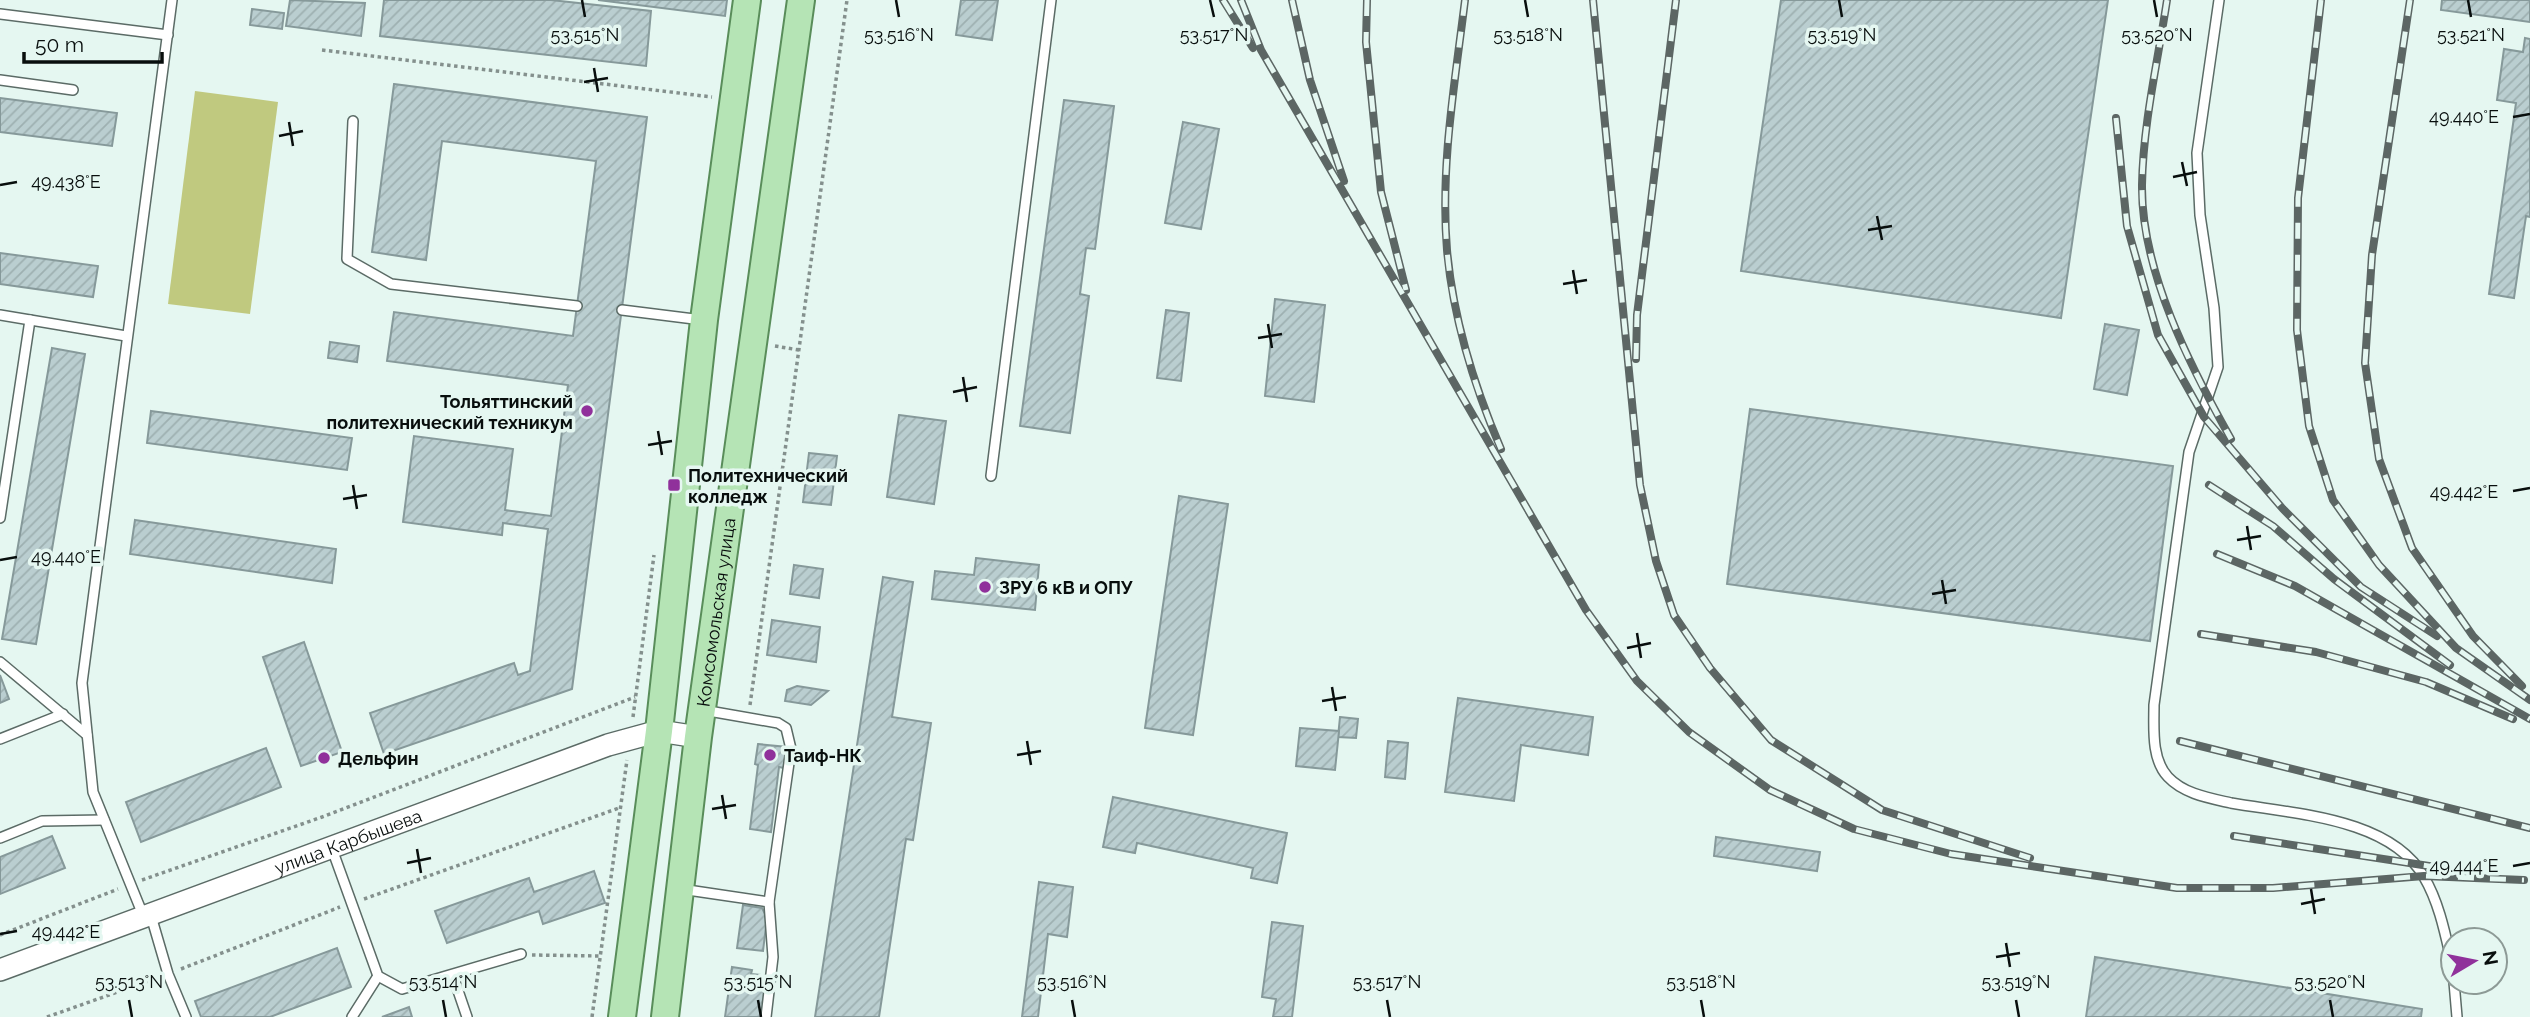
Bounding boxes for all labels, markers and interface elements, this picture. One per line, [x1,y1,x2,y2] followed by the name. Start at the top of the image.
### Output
[24,21,163,65] scale bar
[551,24,619,45] text: 53.515°N
[864,24,934,45] text: 53.516°N
[1180,24,1248,45] text: 53.517°N
[1493,24,1563,45] text: 53.518°N
[1808,24,1876,45] text: 53.519°N
[2121,24,2193,45] text: 53.520°N
[2437,24,2505,45] text: 53.521°N
[35,32,84,57] text: 50 m
[2429,106,2499,127] text: 49.440°E
[31,171,101,192] text: 49.438°E
[327,391,573,433] place label: Тольяттинский политехнический техникум
[579,403,595,419] marker: Тольяттинский политехнический техникум
[688,465,848,507] place label: Политехнический колледж
[666,477,682,493] marker: Политехнический колледж
[2430,481,2498,502] text: 49.442°E
[692,516,739,708] street label: Комсомольская улица
[31,546,101,567] text: 49.440°E
[999,577,1133,598] place label: ЗРУ 6 кВ и ОПУ
[977,579,993,595] marker: ЗРУ 6 кВ и ОПУ
[784,745,862,766] place label: Таиф-НК
[762,747,778,763] marker: Таиф-НК
[338,748,419,769] place label: Дельфин
[316,750,332,766] marker: Дельфин
[271,804,424,878] street label: улица Карбышева
[2430,855,2498,876] text: 49.444°E
[32,921,100,942] text: 49.442°E
[2439,926,2509,996] north arrow
[2479,949,2503,967] text: N
[95,971,163,992] text: 53.513°N
[409,971,477,992] text: 53.514°N
[724,971,792,992] text: 53.515°N
[1037,971,1107,992] text: 53.516°N
[1353,971,1421,992] text: 53.517°N
[1666,971,1736,992] text: 53.518°N
[1982,971,2050,992] text: 53.519°N
[2294,971,2366,992] text: 53.520°N

